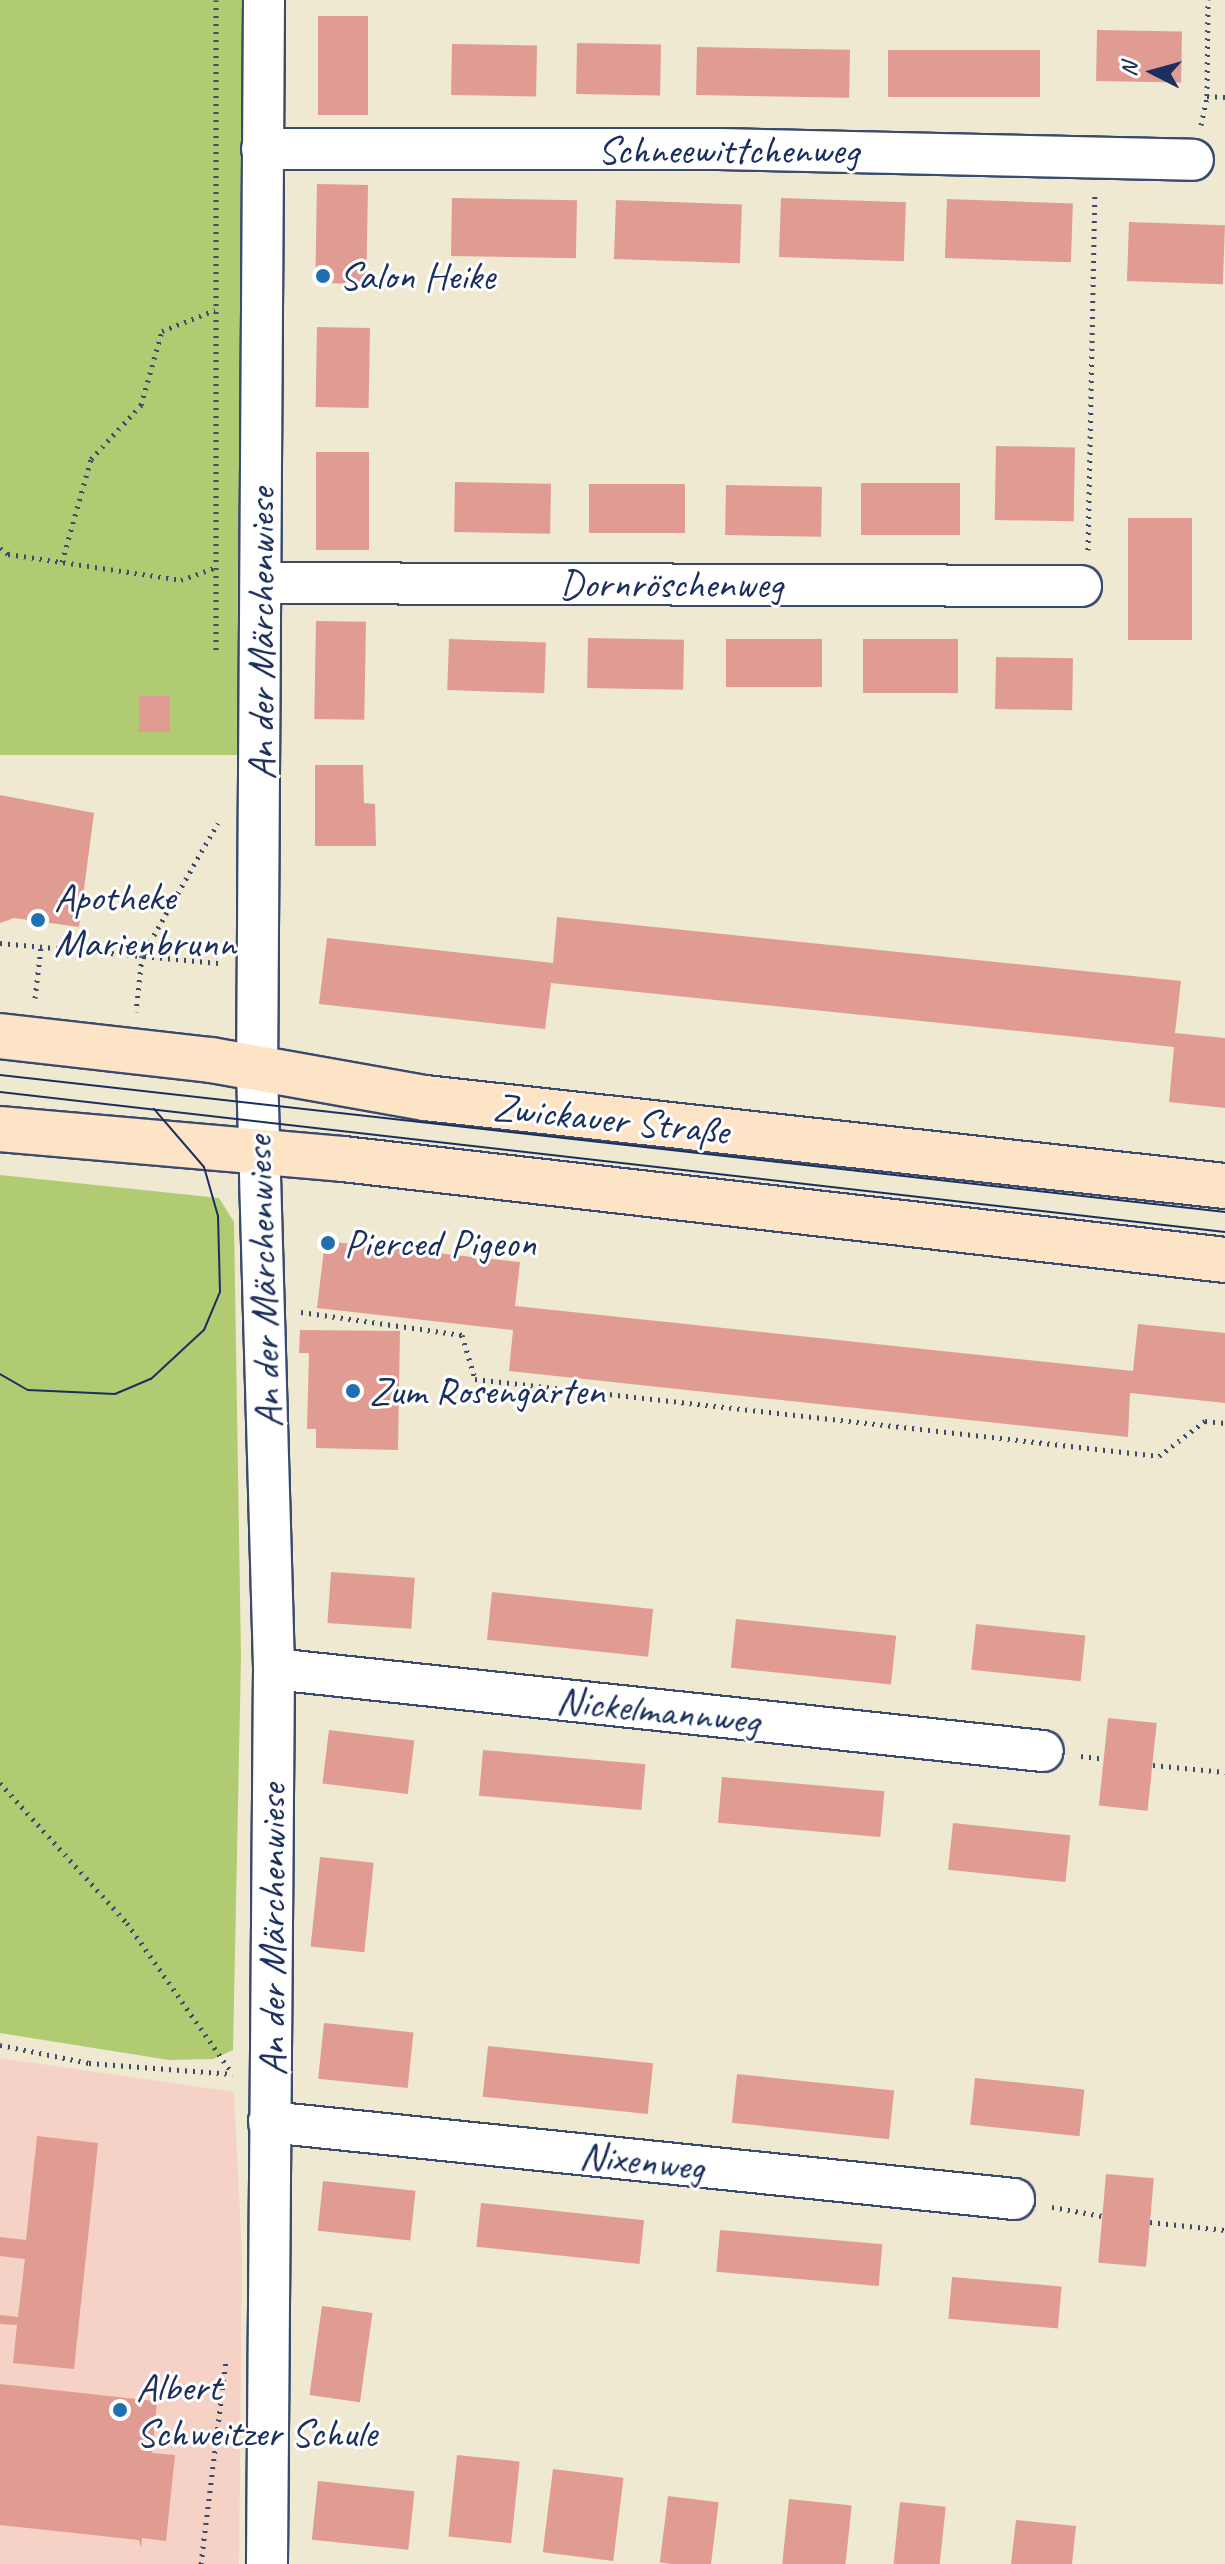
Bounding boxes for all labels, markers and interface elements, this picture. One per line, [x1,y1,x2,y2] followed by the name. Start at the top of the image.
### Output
[1113,32,1193,112] north arrow
[1114,61,1144,78] text: N
[598,126,858,174] street label: Schneewittchenweg
[339,252,495,300] place label: Salon Heike
[314,267,332,285] marker: Salon Heike
[237,488,285,780] street label: An der Märchenwiese
[559,560,783,608] street label: Dornröschenweg
[54,873,236,967] place label: Apotheke Marienbrunn
[29,911,47,929] marker: Apotheke Marienbrunn
[490,1083,732,1155] street label: Zwickauer Straße
[234,1135,292,1429] street label: An der Märchenwiese
[344,1219,536,1267] place label: Pierced Pigeon
[319,1234,337,1252] marker: Pierced Pigeon
[369,1367,605,1415] place label: Zum Rosengarten
[344,1382,362,1400] marker: Zum Rosengarten
[554,1675,762,1745] street label: Nickelmannweg
[248,1784,296,2076] street label: An der Märchenwiese
[577,2131,707,2191] street label: Nixenweg
[136,2363,377,2457] place label: Albert Schweitzer Schule
[111,2401,129,2419] marker: Albert Schweitzer Schule

